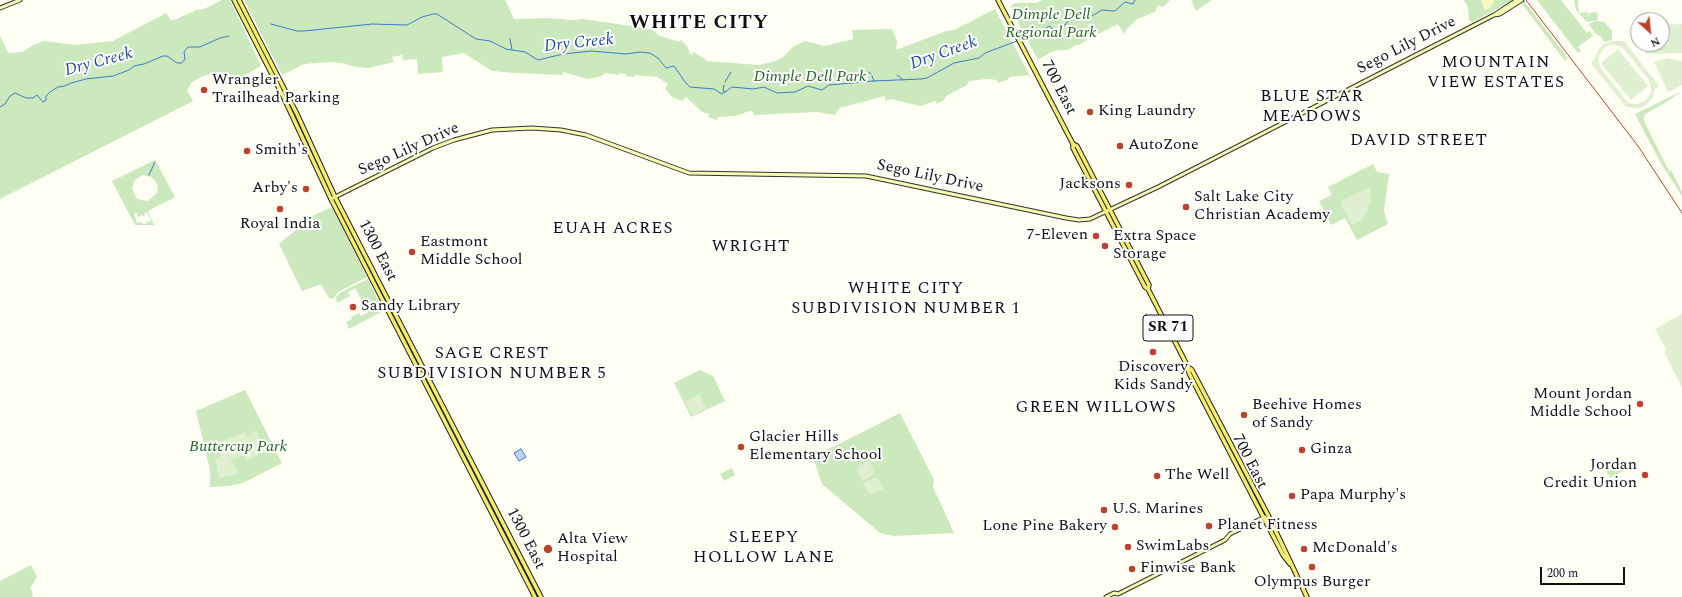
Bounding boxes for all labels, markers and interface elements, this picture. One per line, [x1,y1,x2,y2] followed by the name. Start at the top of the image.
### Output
[1005,6,1097,44] park label: Dimple Dell Regional Park
[629,12,769,36] district label: WHITE CITY
[1630,12,1670,52] north arrow
[1354,13,1460,79] street label: Sego Lily Drive
[543,30,615,58] water label: Dry Creek
[908,32,980,76] water label: Dry Creek
[1647,33,1663,52] text: N
[63,44,135,82] water label: Dry Creek
[1427,54,1565,94] district label: MOUNTAIN VIEW ESTATES
[1036,58,1080,118] street label: 700 East
[753,68,867,88] park label: Dimple Dell Park
[212,71,340,109] place label: Wrangler Trailhead Parking
[199,85,209,95] marker: Wrangler Trailhead Parking
[1260,88,1364,128] district label: BLUE STAR MEADOWS
[1098,102,1196,122] place label: King Laundry
[1085,107,1095,117] marker: King Laundry
[356,119,462,181] street label: Sego Lily Drive
[1350,132,1488,152] district label: DAVID STREET
[1128,136,1199,156] place label: AutoZone
[255,141,308,161] place label: Smith's
[1115,141,1125,151] marker: AutoZone
[242,146,252,156] marker: Smith's
[875,156,985,198] street label: Sego Lily Drive
[1059,175,1121,195] place label: Jacksons
[252,179,298,199] place label: Arby's
[1124,180,1134,190] marker: Jacksons
[301,184,311,194] marker: Arby's
[1194,188,1330,226] place label: Salt Lake City Christian Academy
[1181,202,1191,212] marker: Salt Lake City Christian Academy
[275,204,285,214] marker: Royal India
[240,215,320,235] place label: Royal India
[353,217,401,285] street label: 1300 East
[553,220,673,240] district label: EUAH ACRES
[1026,226,1088,246] place label: 7-Eleven
[1113,227,1196,265] place label: Extra Space Storage
[1091,231,1101,241] marker: 7-Eleven
[420,233,523,271] place label: Eastmont Middle School
[712,238,790,258] district label: WRIGHT
[1100,241,1110,251] marker: Extra Space Storage
[407,247,417,257] marker: Eastmont Middle School
[791,280,1021,320] district label: WHITE CITY SUBDIVISION NUMBER 1
[361,297,460,317] place label: Sandy Library
[348,302,358,312] marker: Sandy Library
[1143,315,1193,341] road number: SR 71
[377,345,607,385] district label: SAGE CREST SUBDIVISION NUMBER 5
[1148,347,1158,357] marker: Discovery Kids Sandy
[1114,358,1192,396] place label: Discovery Kids Sandy
[1529,385,1632,423] place label: Mount Jordan Middle School
[1252,396,1362,434] place label: Beehive Homes of Sandy
[1015,399,1177,419] district label: GREEN WILLOWS
[1635,399,1645,409] marker: Mount Jordan Middle School
[1239,410,1249,420] marker: Beehive Homes of Sandy
[749,428,882,466] place label: Glacier Hills Elementary School
[1227,432,1271,492] street label: 700 East
[189,438,287,458] park label: Buttercup Park
[1310,440,1352,460] place label: Ginza
[736,442,746,452] marker: Glacier Hills Elementary School
[1297,445,1307,455] marker: Ginza
[1543,456,1637,494] place label: Jordan Credit Union
[1165,466,1229,486] place label: The Well
[1640,470,1650,480] marker: Jordan Credit Union
[1152,471,1162,481] marker: The Well
[1300,486,1406,506] place label: Papa Murphy's
[1287,491,1297,501] marker: Papa Murphy's
[1112,500,1203,520] place label: U.S. Marines
[501,505,549,573] street label: 1300 East
[1099,505,1109,515] marker: U.S. Marines
[1217,516,1318,536] place label: Planet Fitness
[982,517,1107,537] place label: Lone Pine Bakery
[1204,521,1214,531] marker: Planet Fitness
[1110,522,1120,532] marker: Lone Pine Bakery
[693,529,835,569] district label: SLEEPY HOLLOW LANE
[557,530,628,568] place label: Alta View Hospital
[1136,537,1209,557] place label: SwimLabs
[1312,539,1398,559] place label: McDonald's
[1123,542,1133,552] marker: SwimLabs
[542,543,554,555] marker: Alta View Hospital
[1299,544,1309,554] marker: McDonald's
[1140,559,1236,579] place label: Finwise Bank
[1542,559,1627,585] scale bar
[1307,562,1317,572] marker: Olympus Burger
[1127,564,1137,574] marker: Finwise Bank
[1547,564,1578,583] text: 200 m
[1254,573,1370,593] place label: Olympus Burger

